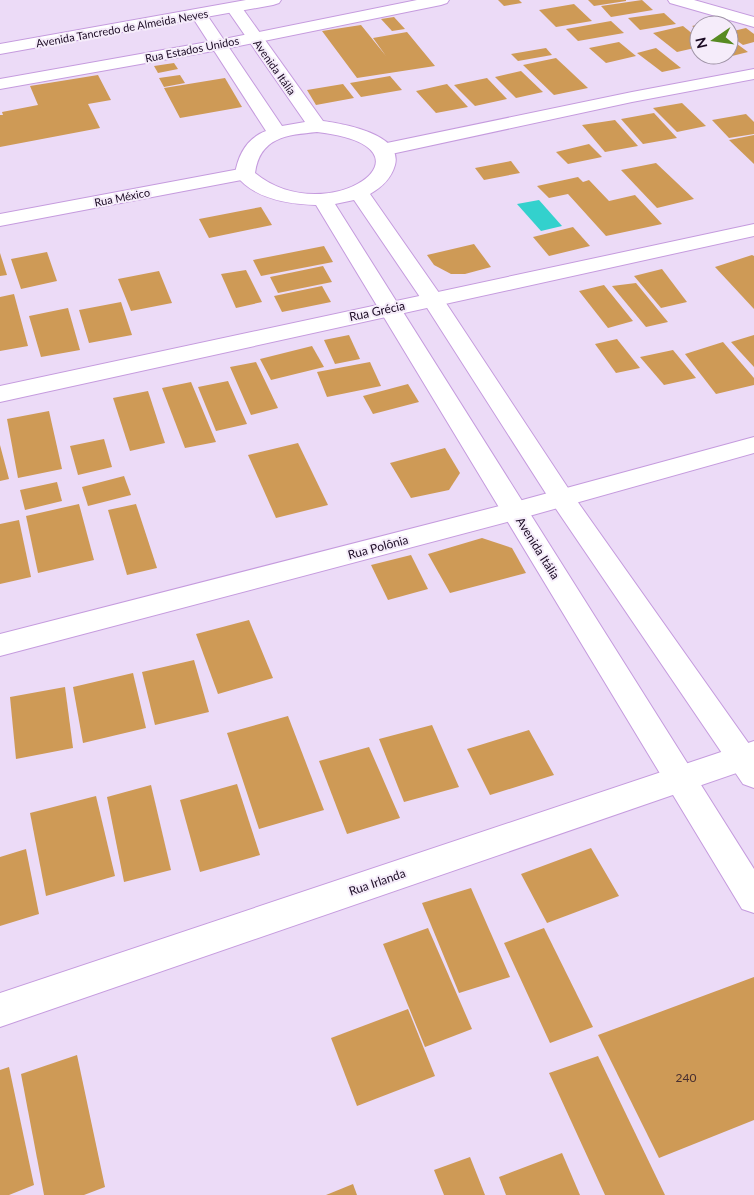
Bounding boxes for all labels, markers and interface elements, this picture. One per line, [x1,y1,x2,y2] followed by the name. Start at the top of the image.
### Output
[35,6,209,50] street label: Avenida Tancredo de Almeida Neves
[689,15,739,65] north arrow
[144,33,240,64] street label: Rua Estados Unidos
[691,36,710,50] text: N
[251,37,299,97] street label: Avenida Itália
[93,185,151,209] street label: Rua México
[348,298,406,324] street label: Rua Grécia
[513,514,563,582] street label: Avenida Itália
[346,532,410,562] street label: Rua Polônia
[347,865,407,899] street label: Rua Irlanda
[676,1070,696,1085] house number: 240

